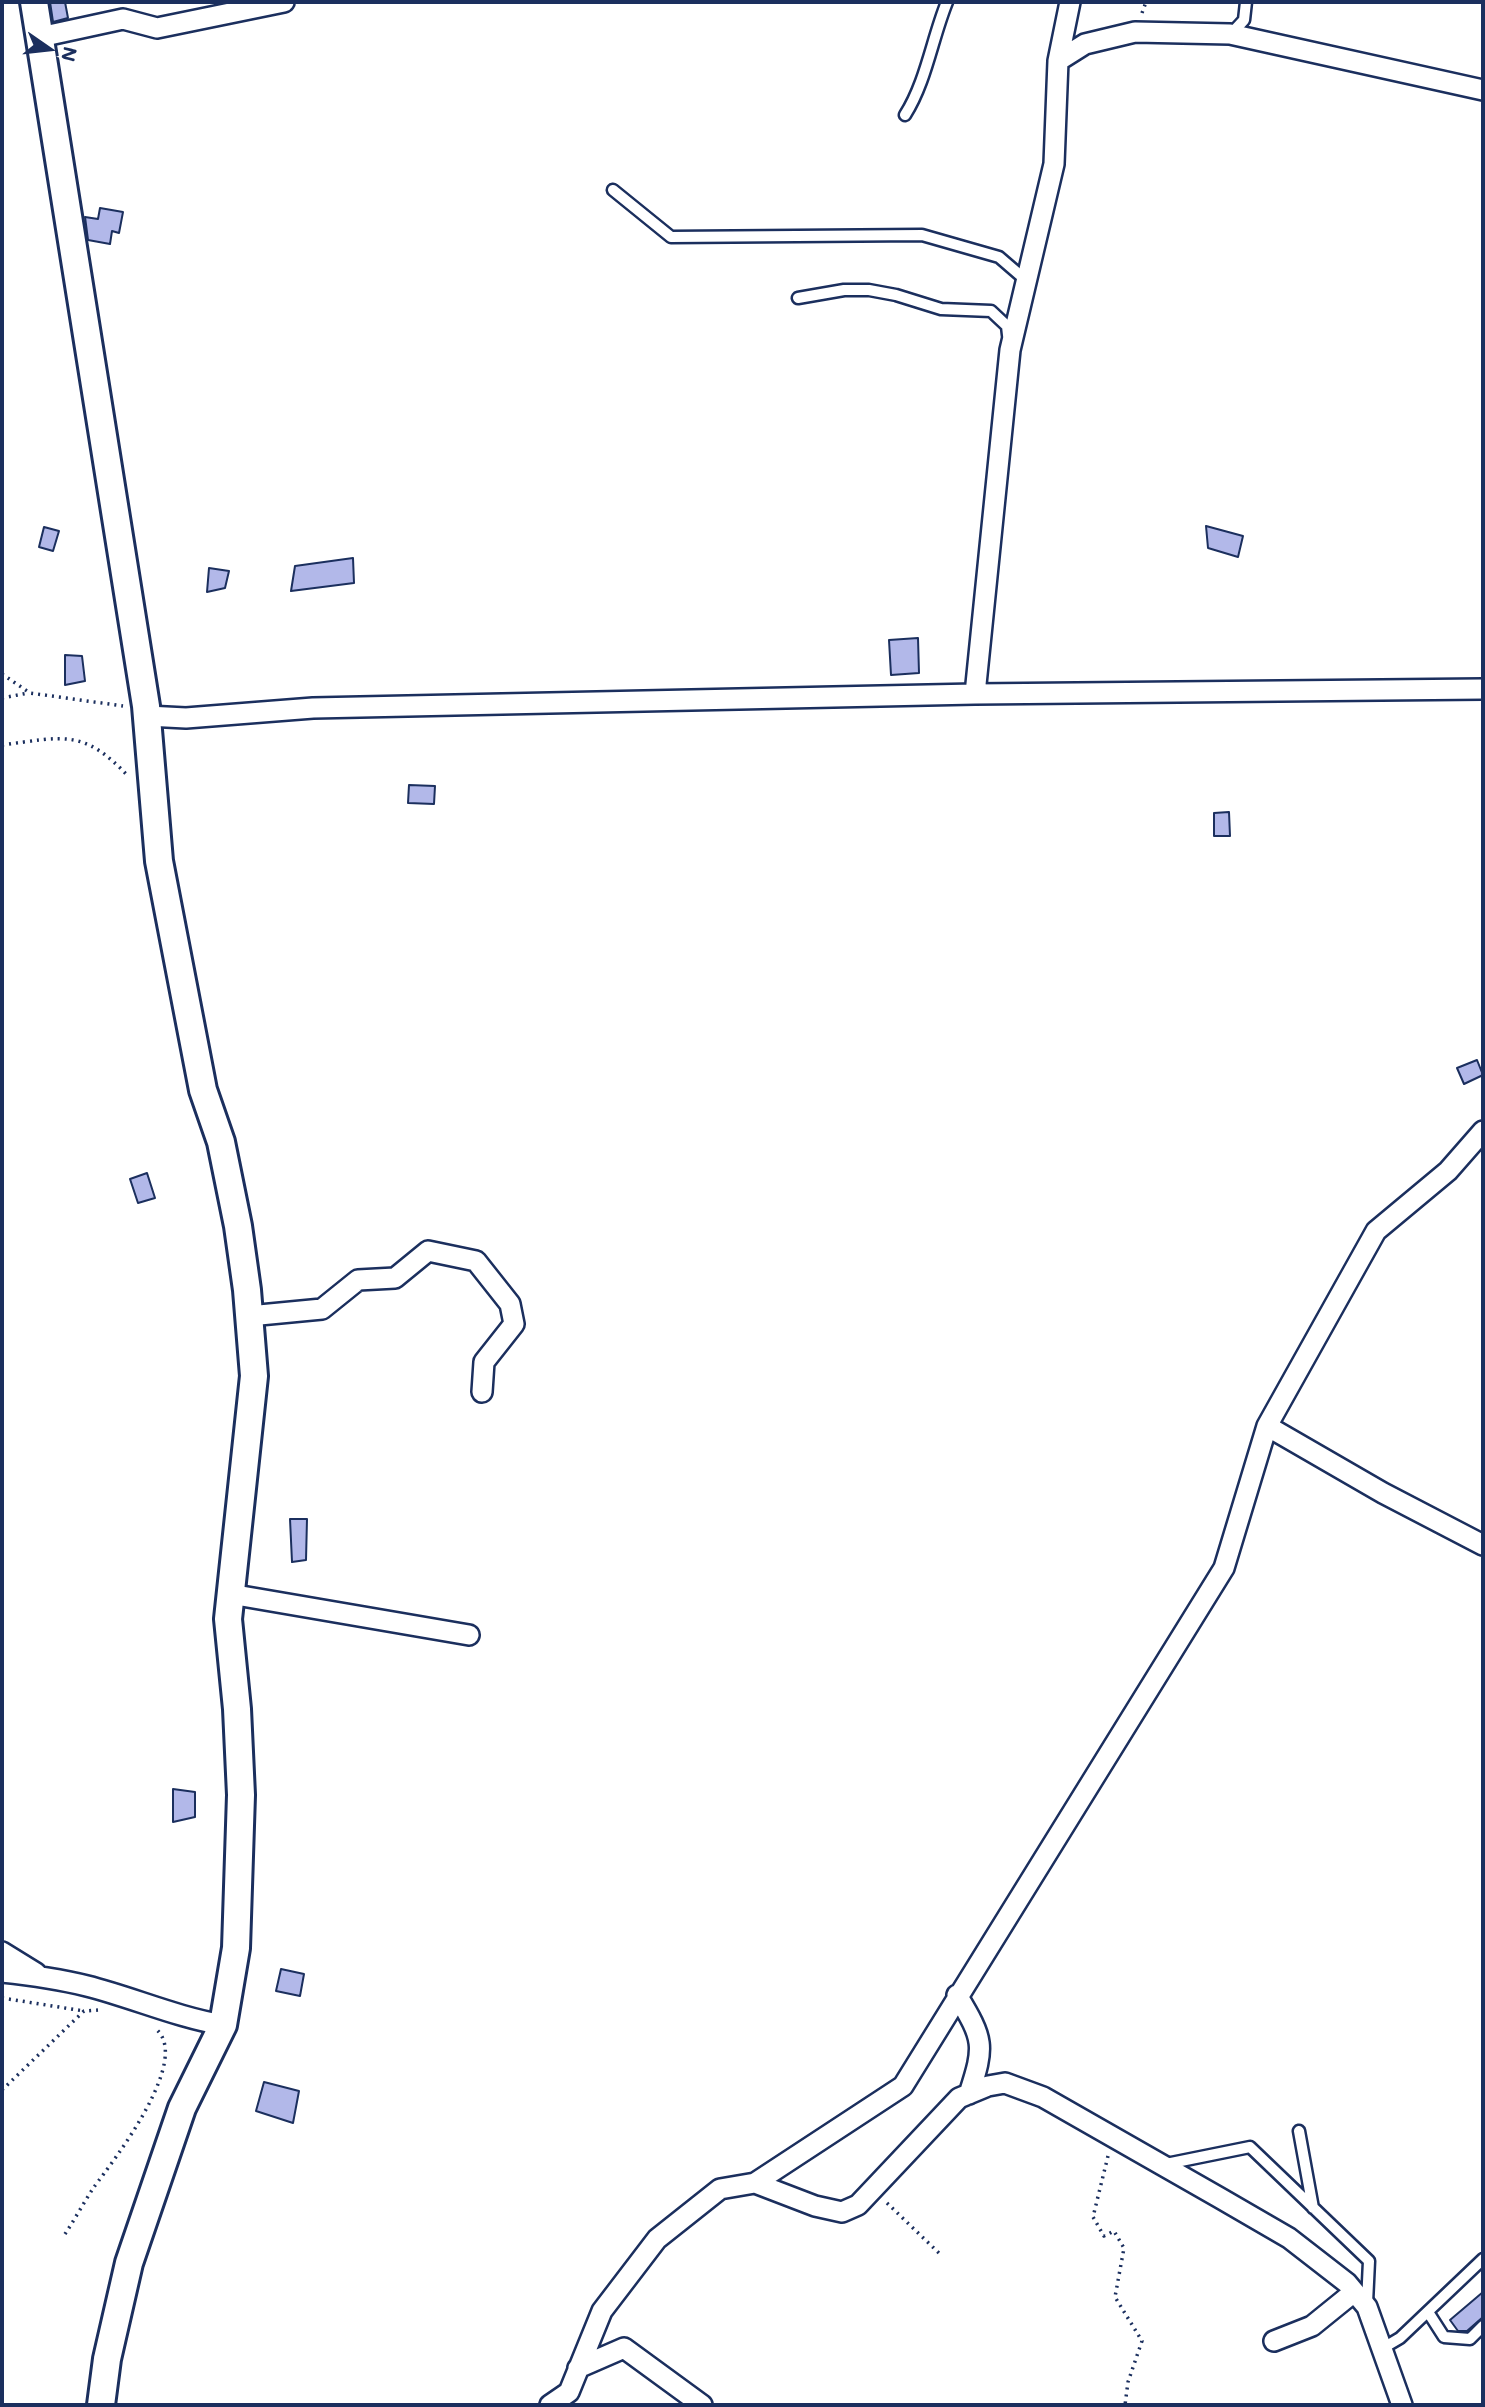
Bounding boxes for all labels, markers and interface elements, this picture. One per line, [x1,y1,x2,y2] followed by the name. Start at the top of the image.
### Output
[14,14,84,84] north arrow
[56,44,84,64] text: N

